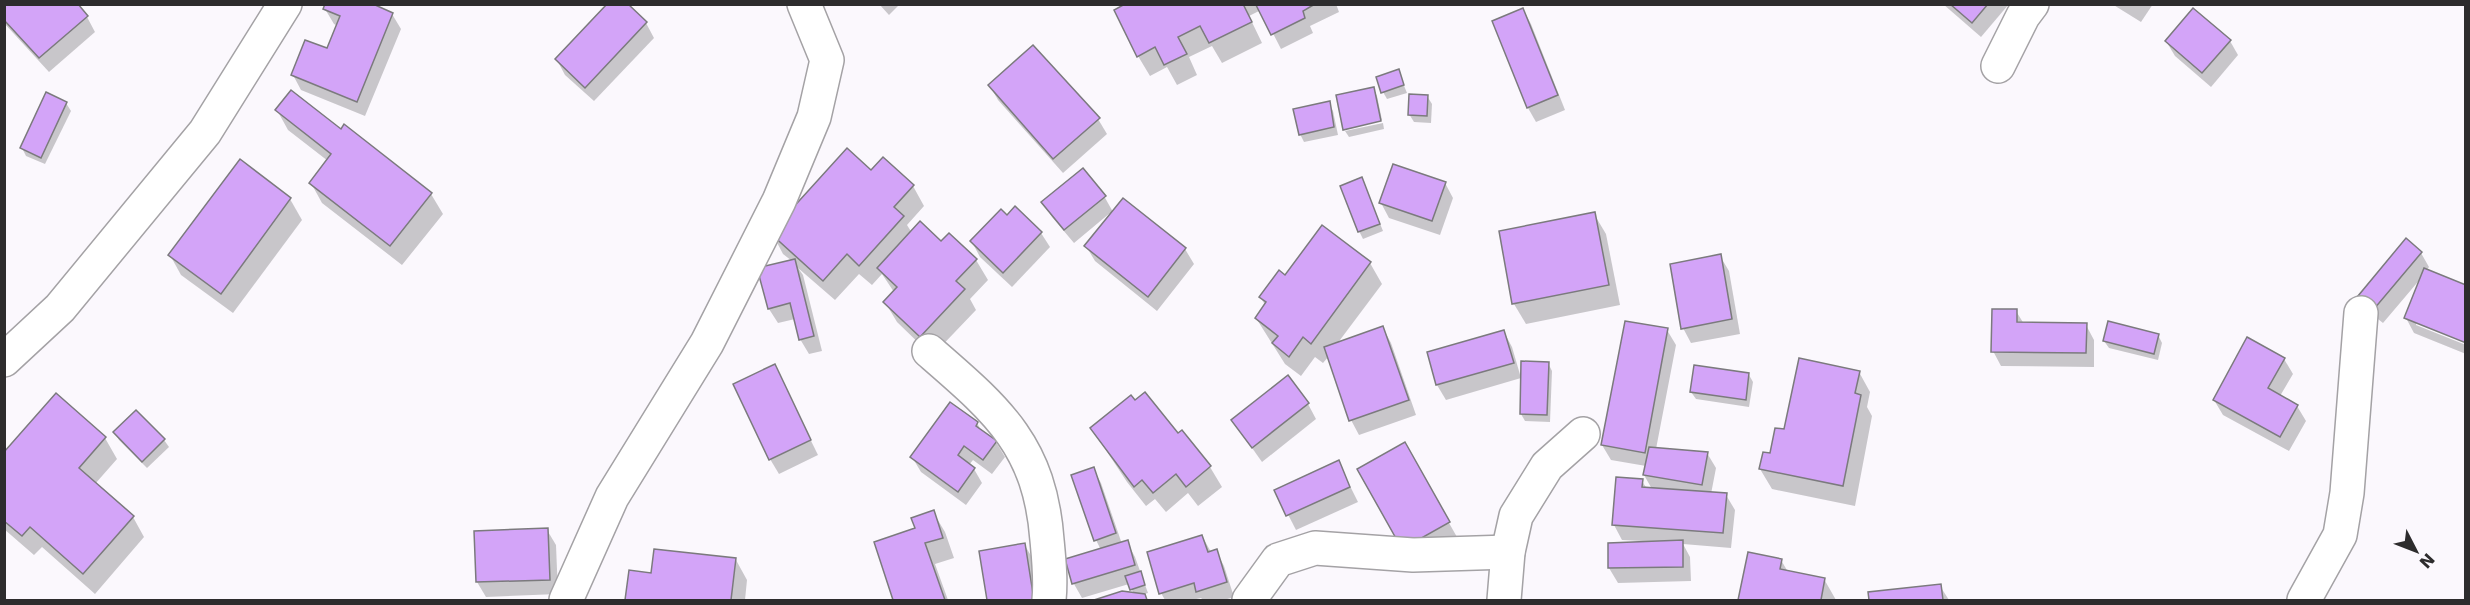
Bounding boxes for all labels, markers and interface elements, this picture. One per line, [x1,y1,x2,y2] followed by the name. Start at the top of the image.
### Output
[2386,521,2446,581] north arrow
[2415,549,2438,572] text: N

